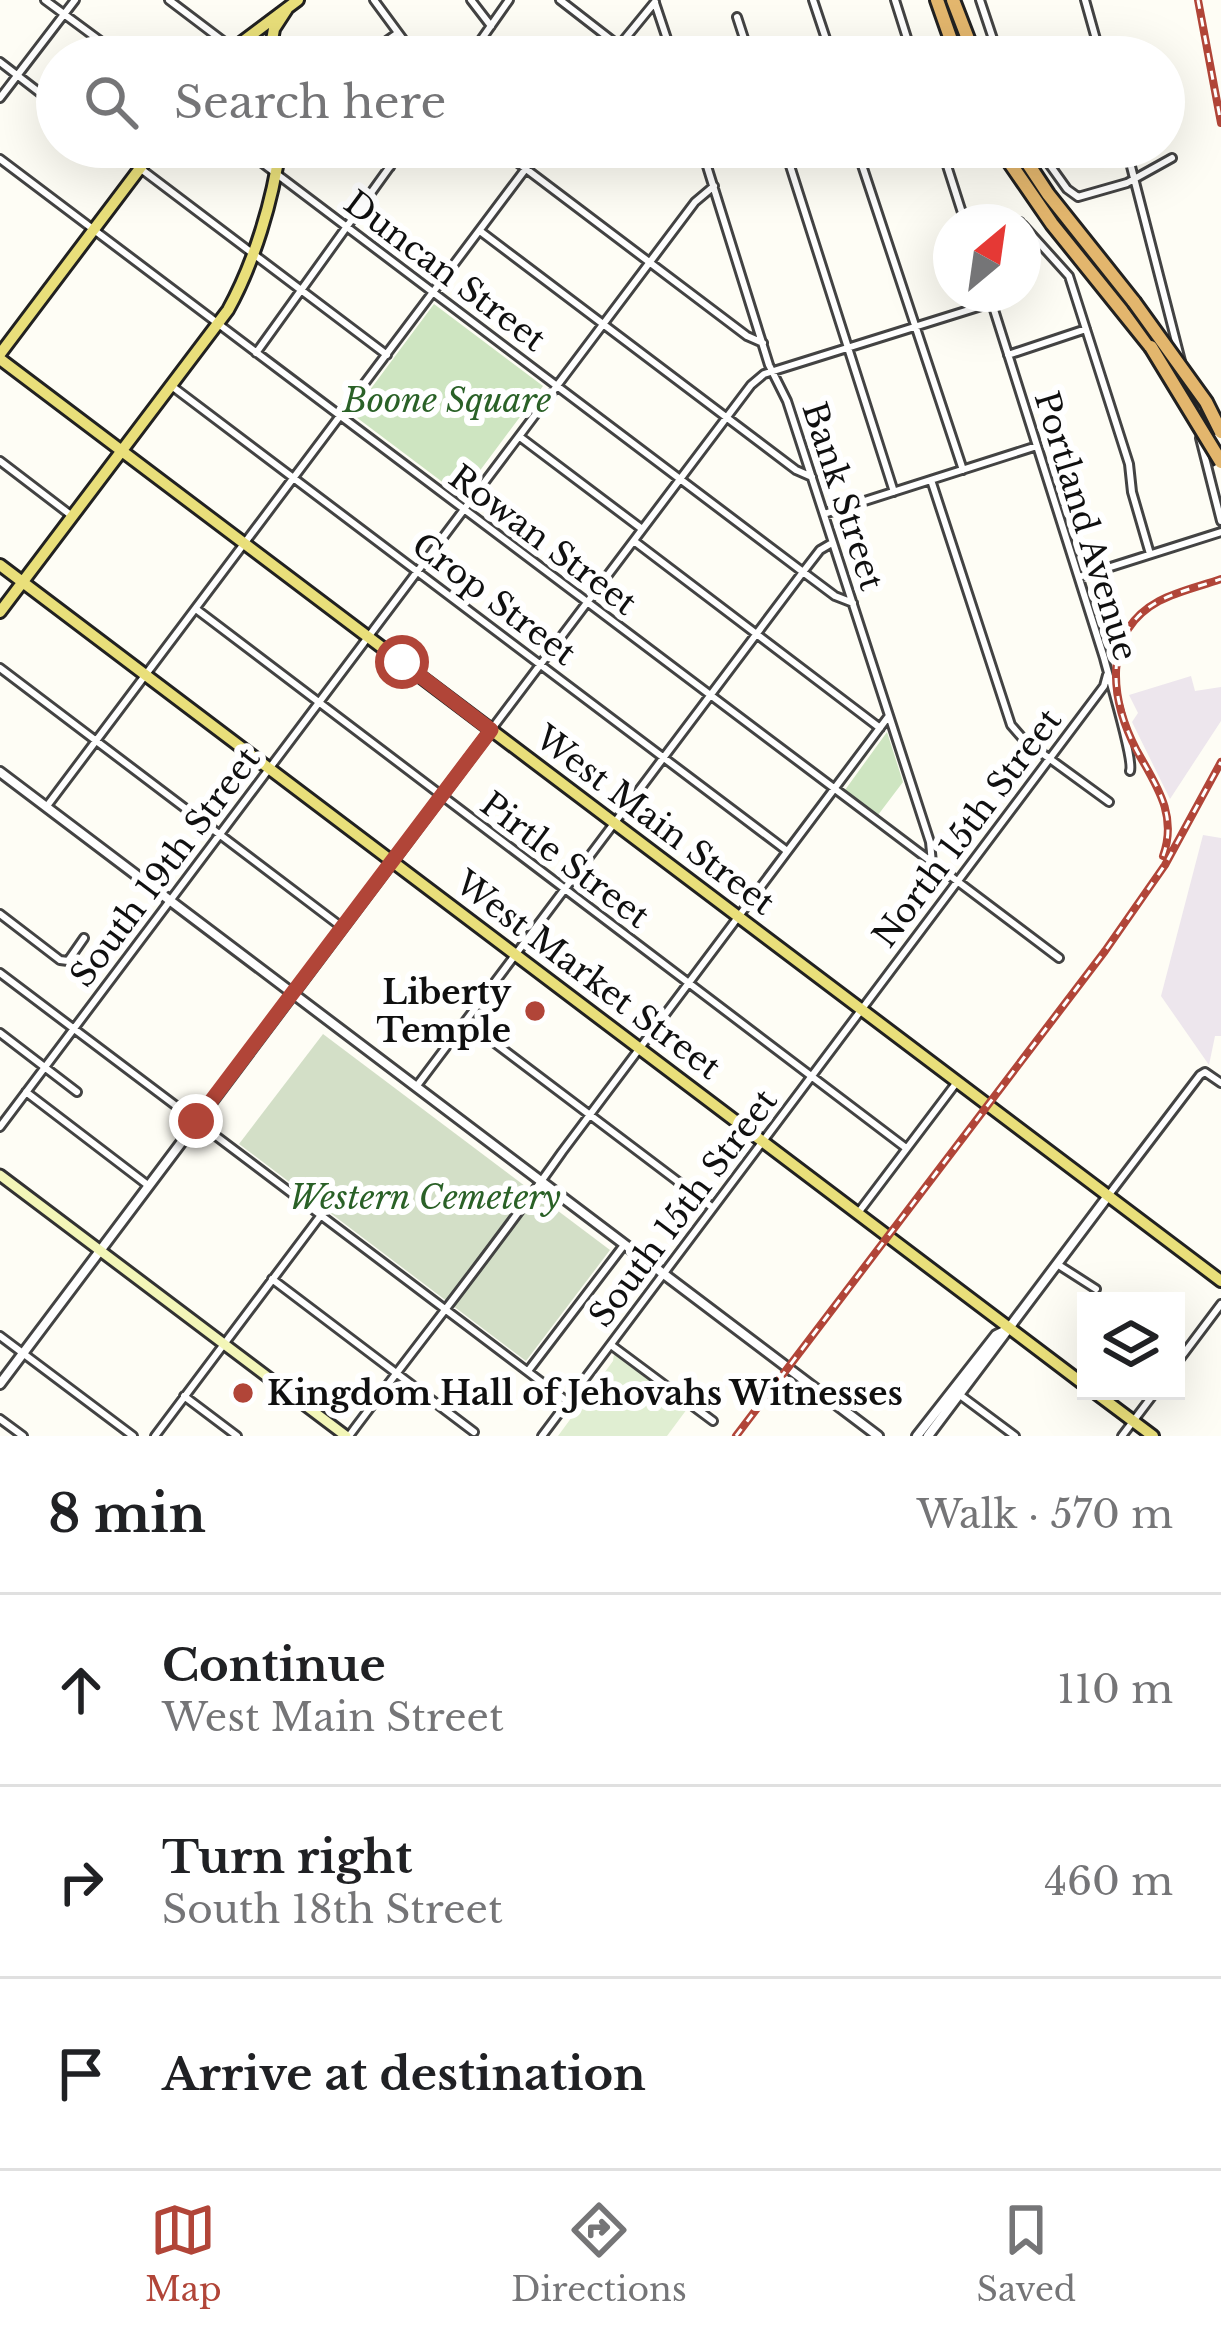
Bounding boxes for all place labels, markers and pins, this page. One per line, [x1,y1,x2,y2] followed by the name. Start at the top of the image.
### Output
[377,972,512,1051] place label: Liberty Temple
[522,998,548,1024] marker: Liberty Temple
[267,1373,903,1414] place label: Kingdom Hall of Jehovahs Witnesses
[230,1380,256,1406] marker: Kingdom Hall of Jehovahs Witnesses

